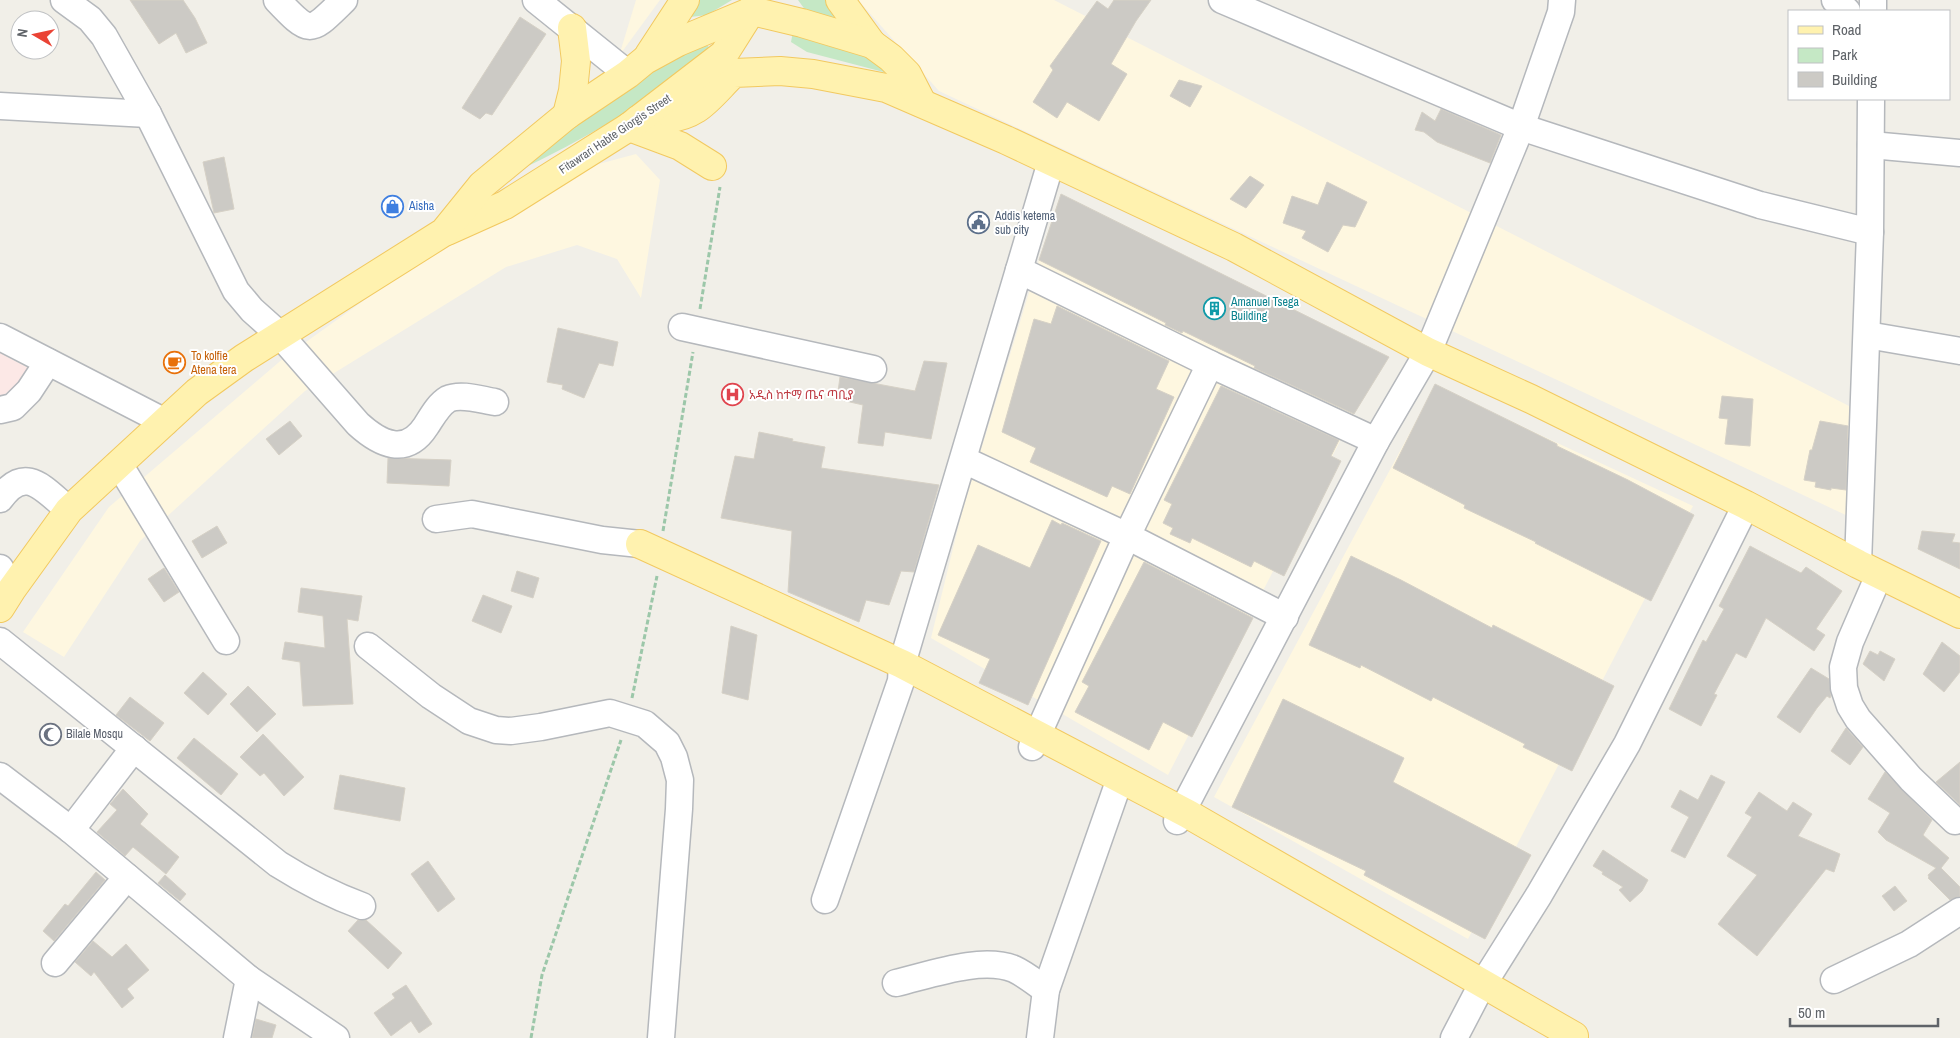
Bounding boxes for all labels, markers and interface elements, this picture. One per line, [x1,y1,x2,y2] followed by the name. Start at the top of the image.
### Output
[10,10,60,60] north arrow
[1788,10,1950,100] legend
[1832,19,1861,40] text: Road
[13,27,32,38] text: N
[1832,44,1858,65] text: Park
[1832,69,1877,90] text: Building
[556,90,674,177] street label: Fitawrari Habte Giorgis Street
[381,194,405,218] shop icon: Aisha
[408,198,435,214] place label: Aisha
[994,208,1056,238] place label: Addis ketema sub city
[967,211,991,235] public building icon: Addis ketema sub city
[1230,294,1299,324] place label: Amanuel Tsega Building
[1203,297,1227,321] building icon: Amanuel Tsega Building
[190,348,237,378] place label: To kolfie Atena tera
[163,351,187,375] cafe icon: To kolfie Atena tera
[721,383,745,407] hospital icon: አዲስ ከተማ ጤና ጣቢያ
[749,387,854,403] place label: አዲስ ከተማ ጤና ጣቢያ
[38,722,62,746] mosque icon: Bilale Mosqu
[66,726,123,742] place label: Bilale Mosqu
[1790,996,1938,1028] scale bar
[1798,1002,1825,1023] text: 50 m

